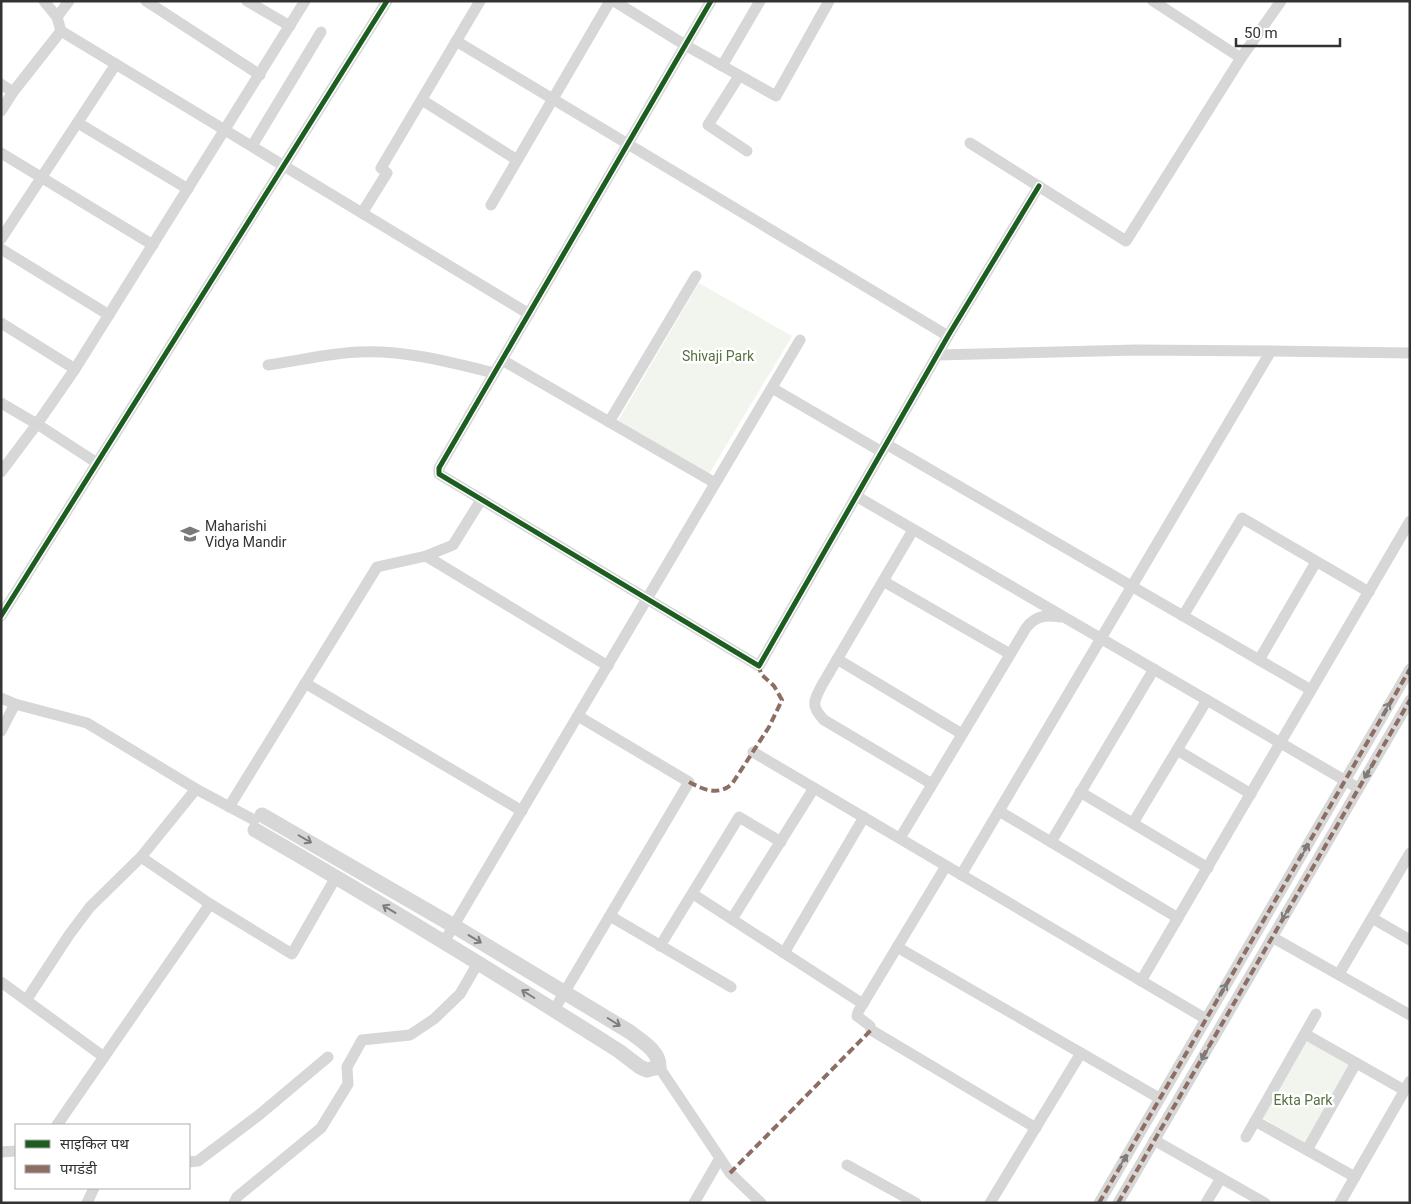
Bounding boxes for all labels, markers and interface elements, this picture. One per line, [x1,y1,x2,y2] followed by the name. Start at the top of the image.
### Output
[1236,15,1340,47] scale bar
[1244,24,1278,42] text: 50 m
[682,348,755,364] park label: Shivaji Park
[205,518,287,550] place label: Maharishi Vidya Mandir
[179,523,201,545] school or university icon: Maharishi Vidya Mandir
[1382,703,1392,717] one-way arrow
[1362,765,1372,779] one-way arrow
[297,835,311,845] one-way arrow
[1300,843,1310,857] one-way arrow
[383,903,397,913] one-way arrow
[1281,906,1291,920] one-way arrow
[468,934,482,944] one-way arrow
[1218,984,1228,998] one-way arrow
[521,988,535,998] one-way arrow
[607,1018,621,1028] one-way arrow
[1199,1046,1209,1060] one-way arrow
[1274,1092,1333,1108] park label: Ekta Park
[15,1124,190,1189] legend
[60,1135,129,1153] text: साइकिल पथ
[1119,1154,1129,1168] one-way arrow
[60,1160,98,1178] text: पगडंडी

